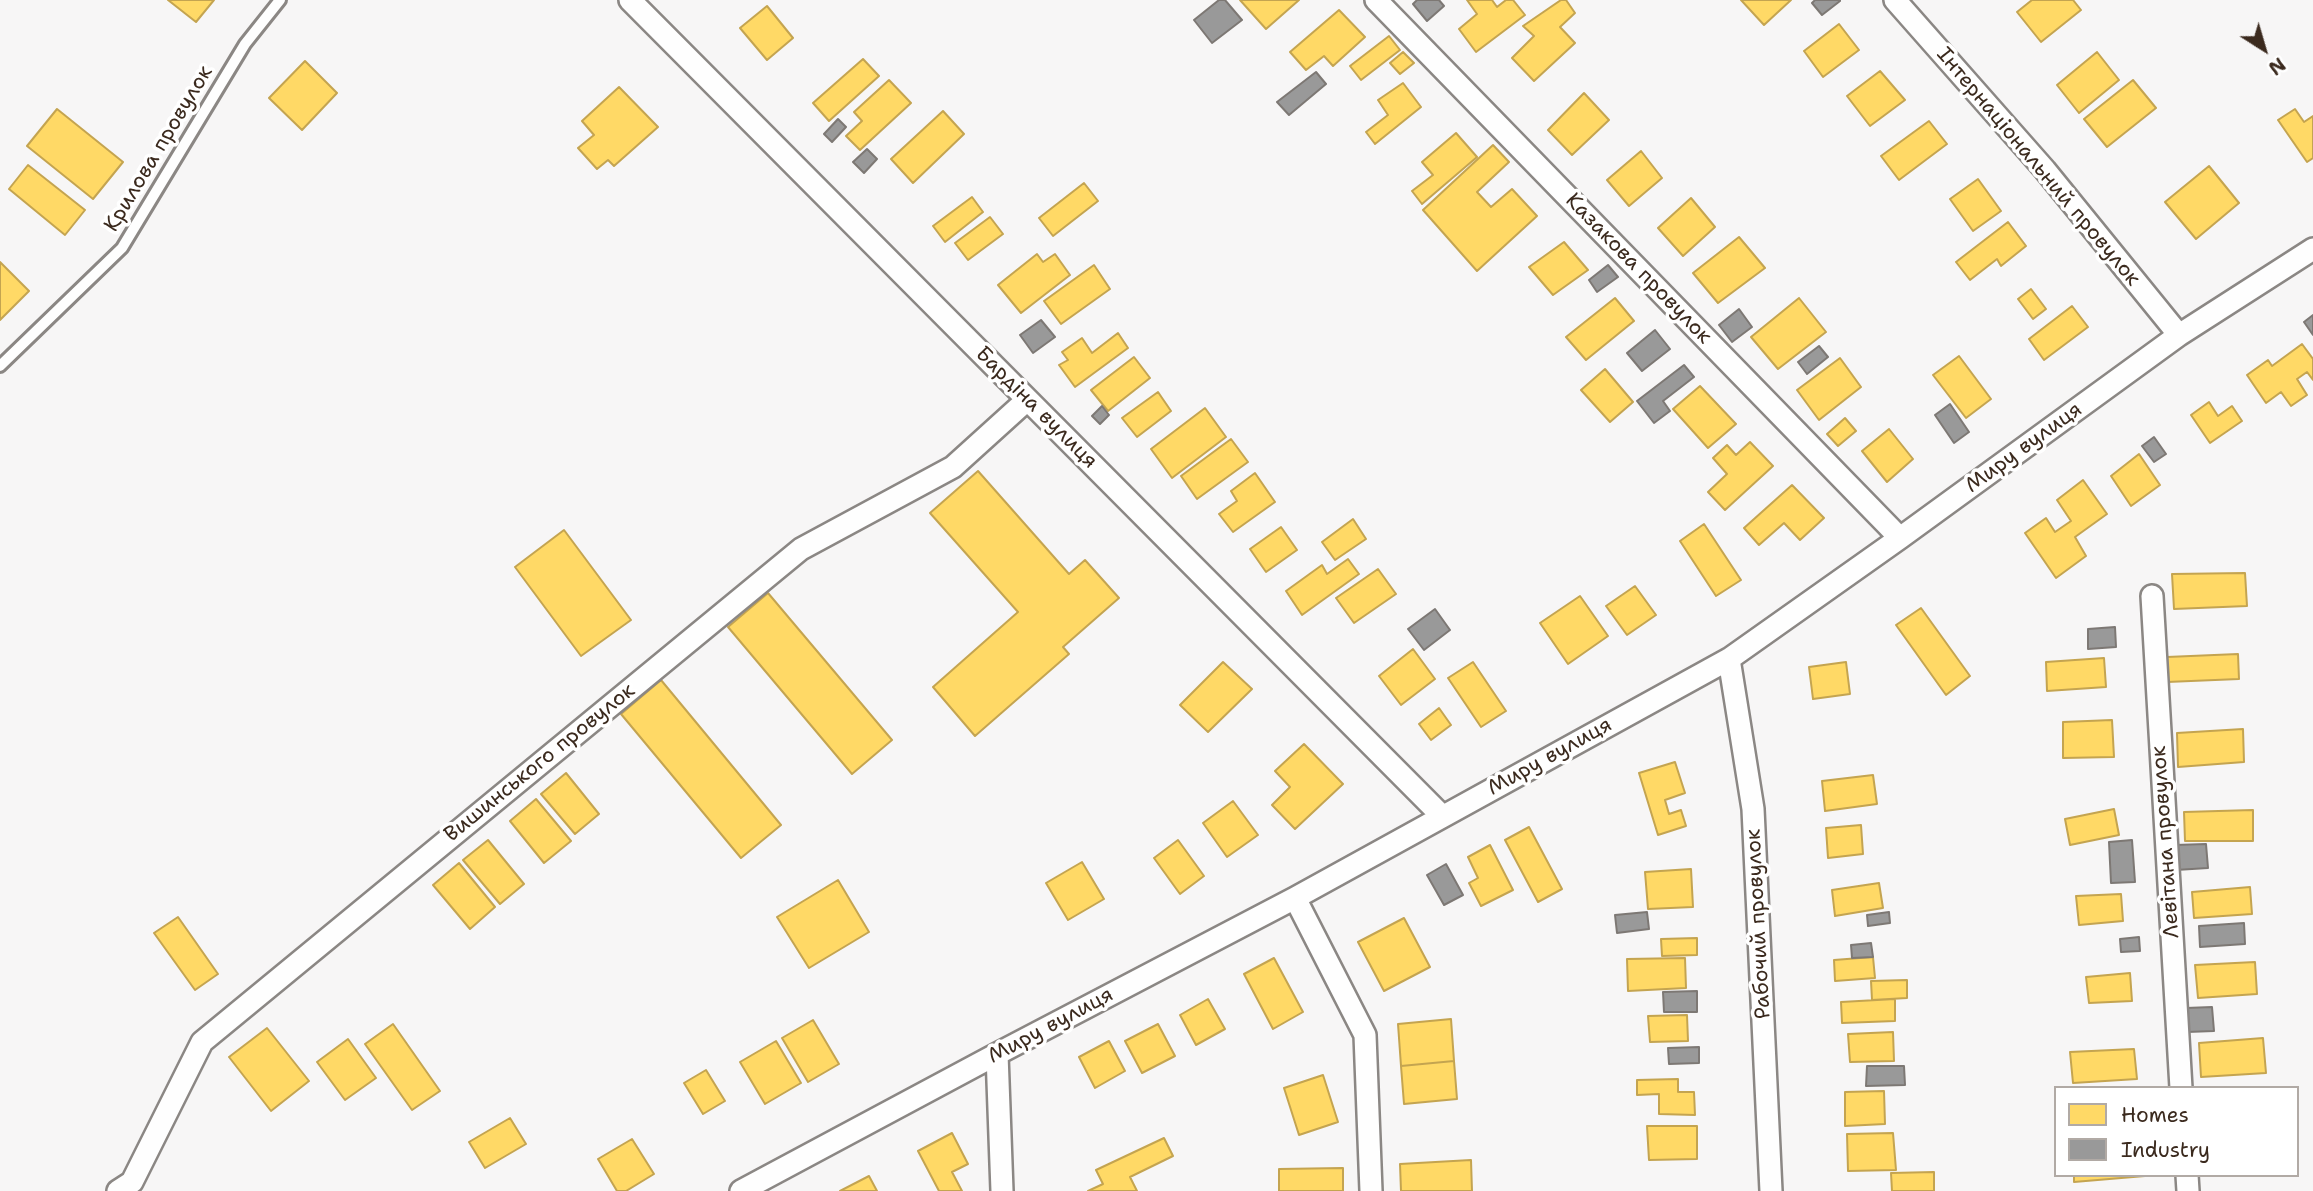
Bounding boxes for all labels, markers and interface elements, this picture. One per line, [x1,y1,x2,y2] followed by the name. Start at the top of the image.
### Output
[2229,14,2299,84] north arrow
[1931,43,2145,291] street label: Інтернаціональний провулок
[2263,52,2290,81] text: N
[99,61,219,237] street label: Крилова провулок
[1560,188,1716,350] street label: Казакова провулок
[970,342,1102,474] street label: Бардіна вулиця
[1961,397,2087,499] street label: Миру вулиця
[440,678,640,848] street label: Вишинського провулок
[1484,713,1616,801] street label: Миру вулиця
[2147,745,2185,939] street label: Левітана провулок
[1741,828,1777,1020] street label: Рабочий провулок
[984,982,1118,1070] street label: Миру вулиця
[2054,1086,2299,1177] legend
[2121,1101,2189,1129] text: Homes
[2121,1136,2210,1164] text: Industry

